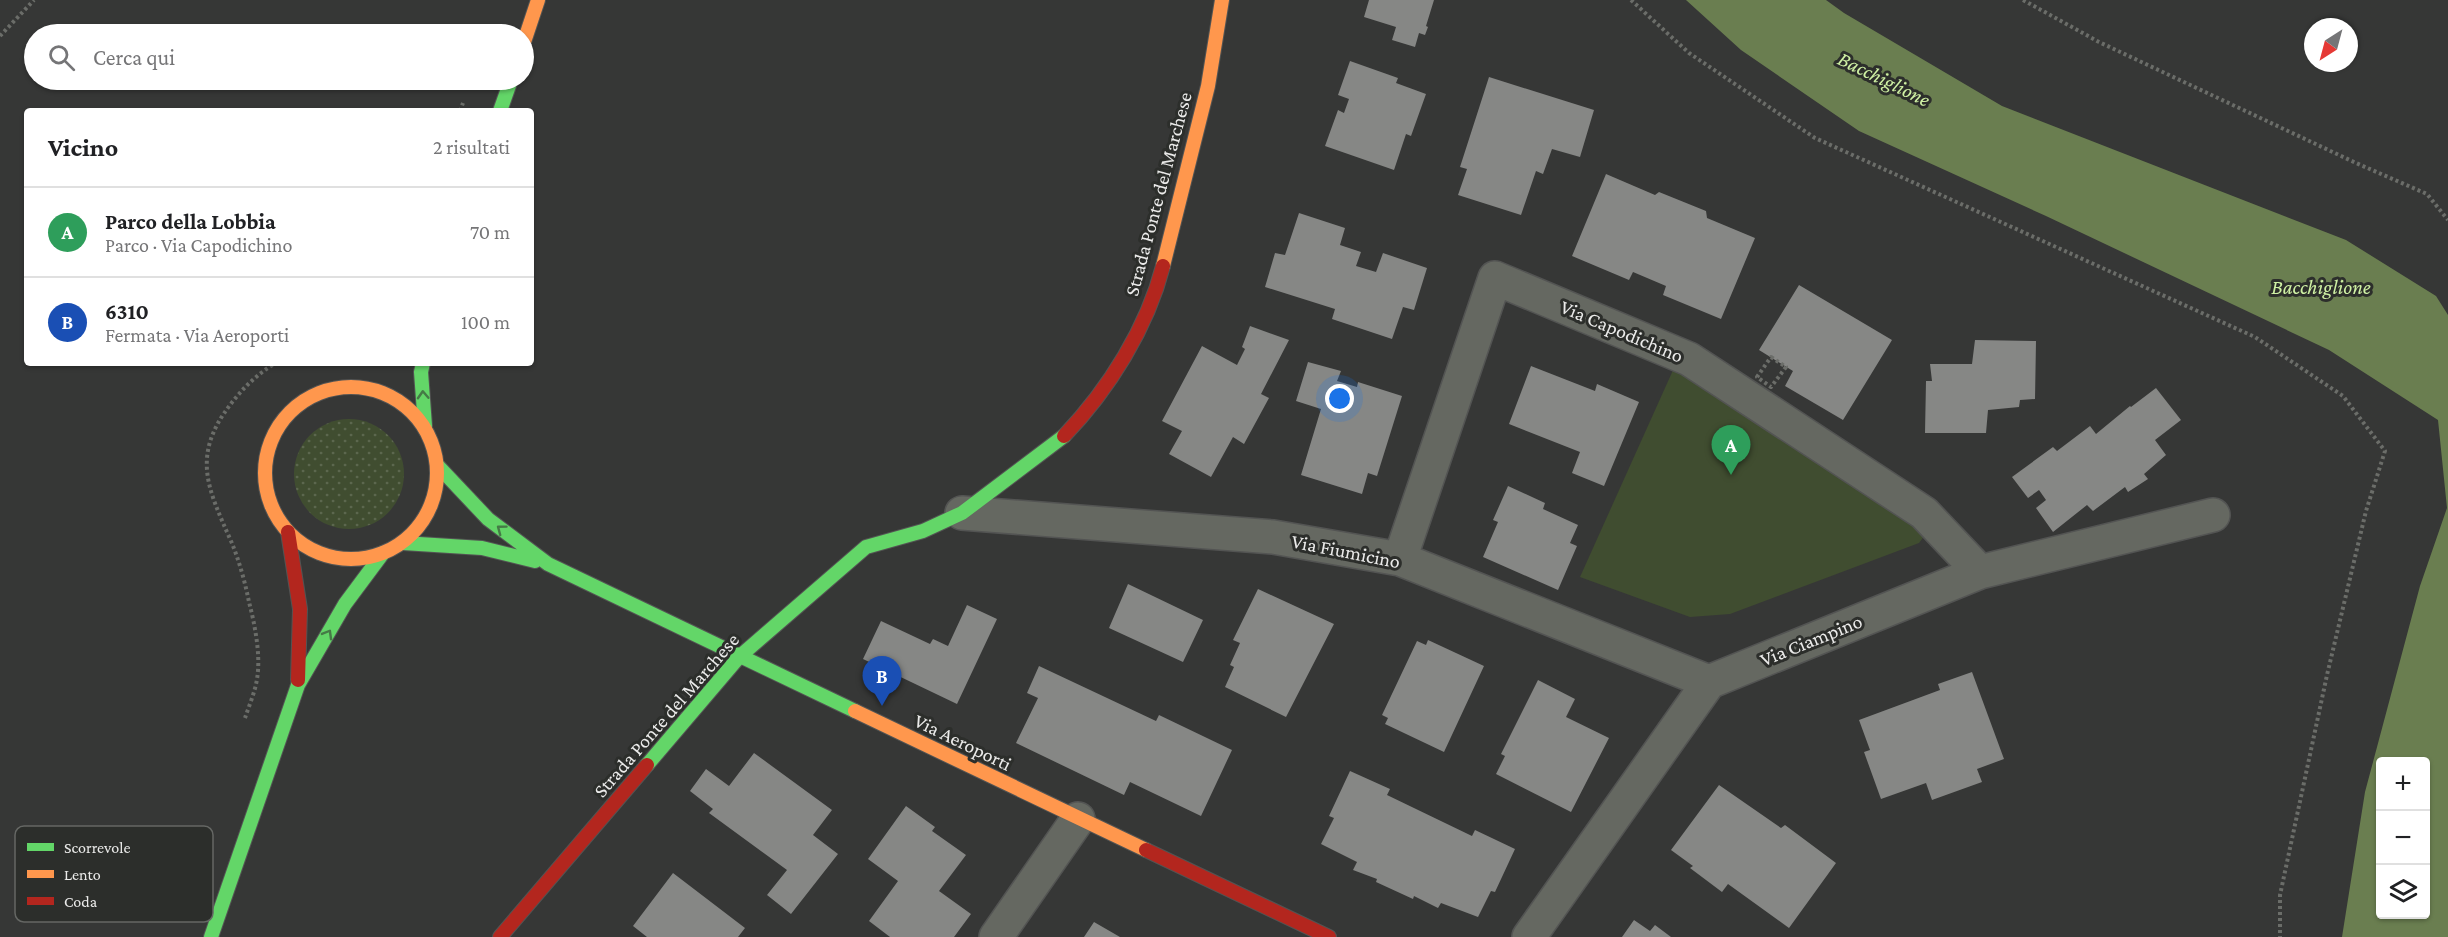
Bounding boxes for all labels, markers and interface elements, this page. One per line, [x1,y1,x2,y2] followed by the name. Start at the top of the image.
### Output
[2304,18,2358,72] north arrow
[24,24,534,90] search box
[45,41,78,74] icon: search
[93,45,175,70] text: Cerca qui
[1834,46,1934,112] water label: Bacchiglione
[1120,90,1196,298] street label: Strada Ponte del Marchese
[48,133,118,162] text: Vicino
[433,136,510,158] text: 2 risultati
[105,209,276,234] text: Parco della Lobbia
[62,221,73,243] text: A
[470,221,510,243] text: 70 m
[105,234,292,256] text: Parco · Via Capodichino
[2271,275,2371,299] water label: Bacchiglione
[1557,295,1687,368] street label: Via Capodichino
[105,299,149,324] text: 6310
[62,311,73,333] text: B
[461,311,510,333] text: 100 m
[105,324,289,346] text: Fermata · Via Aeroporti
[1325,384,1354,413] your location
[416,390,429,399] one-way arrow
[1712,426,1750,475] pin: A
[497,526,508,537] one-way arrow
[1290,530,1402,572] street label: Via Fiumicino
[1757,610,1866,671] street label: Via Ciampino
[589,628,743,801] street label: Strada Ponte del Marchese
[320,630,332,640] one-way arrow
[862,656,902,706] pin: B
[910,709,1015,776] street label: Via Aeroporti
[2376,757,2430,919] map controls
[2376,757,2430,811] button: +
[2376,811,2430,865] button: −
[15,826,213,922] legend
[64,839,130,856] text: Scorrevole
[2376,865,2430,919] button: layers
[64,866,101,883] text: Lento
[64,893,98,910] text: Coda

